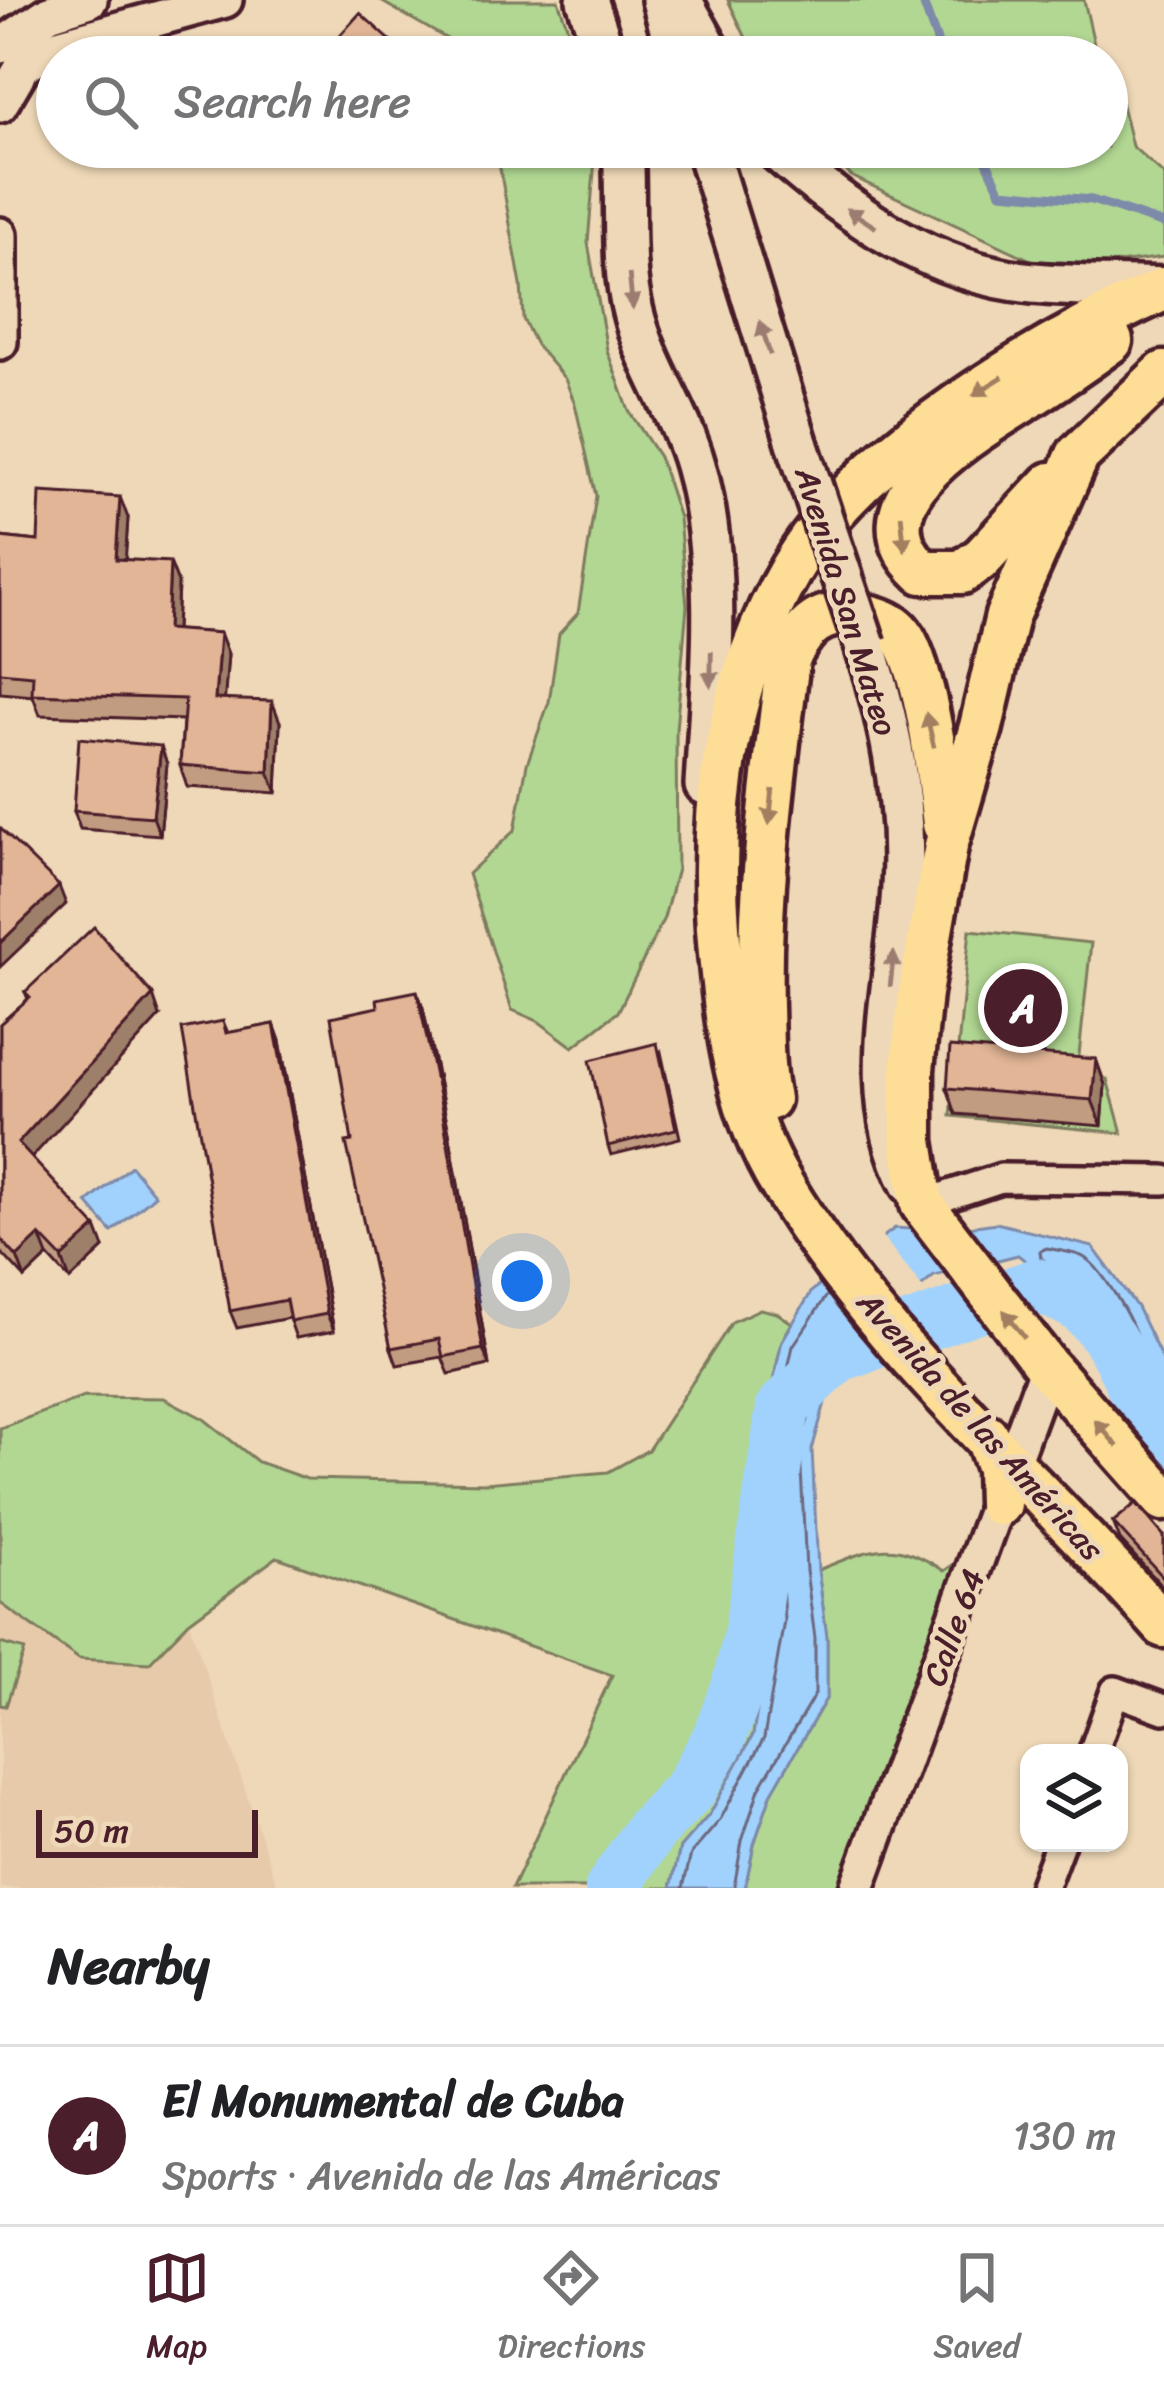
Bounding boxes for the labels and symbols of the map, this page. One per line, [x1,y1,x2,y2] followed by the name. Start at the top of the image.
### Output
[845,208,878,230] one-way arrow
[622,274,641,312] one-way arrow
[754,319,773,356] one-way arrow
[972,374,1005,396] one-way arrow
[777,458,915,743] street label: Avenida San Mateo
[894,514,913,552] one-way arrow
[701,651,720,689] one-way arrow
[920,712,939,749] one-way arrow
[761,789,780,826] one-way arrow
[883,950,902,987] one-way arrow
[984,963,1062,1053] pin: A
[492,1251,552,1311] your location
[841,1276,1119,1575] street label: Avenida de las Américas
[1002,1309,1027,1340] one-way arrow
[1093,1418,1120,1447] one-way arrow
[906,1561,1002,1694] street label: Calle 64
[36,1804,258,1857] scale bar

